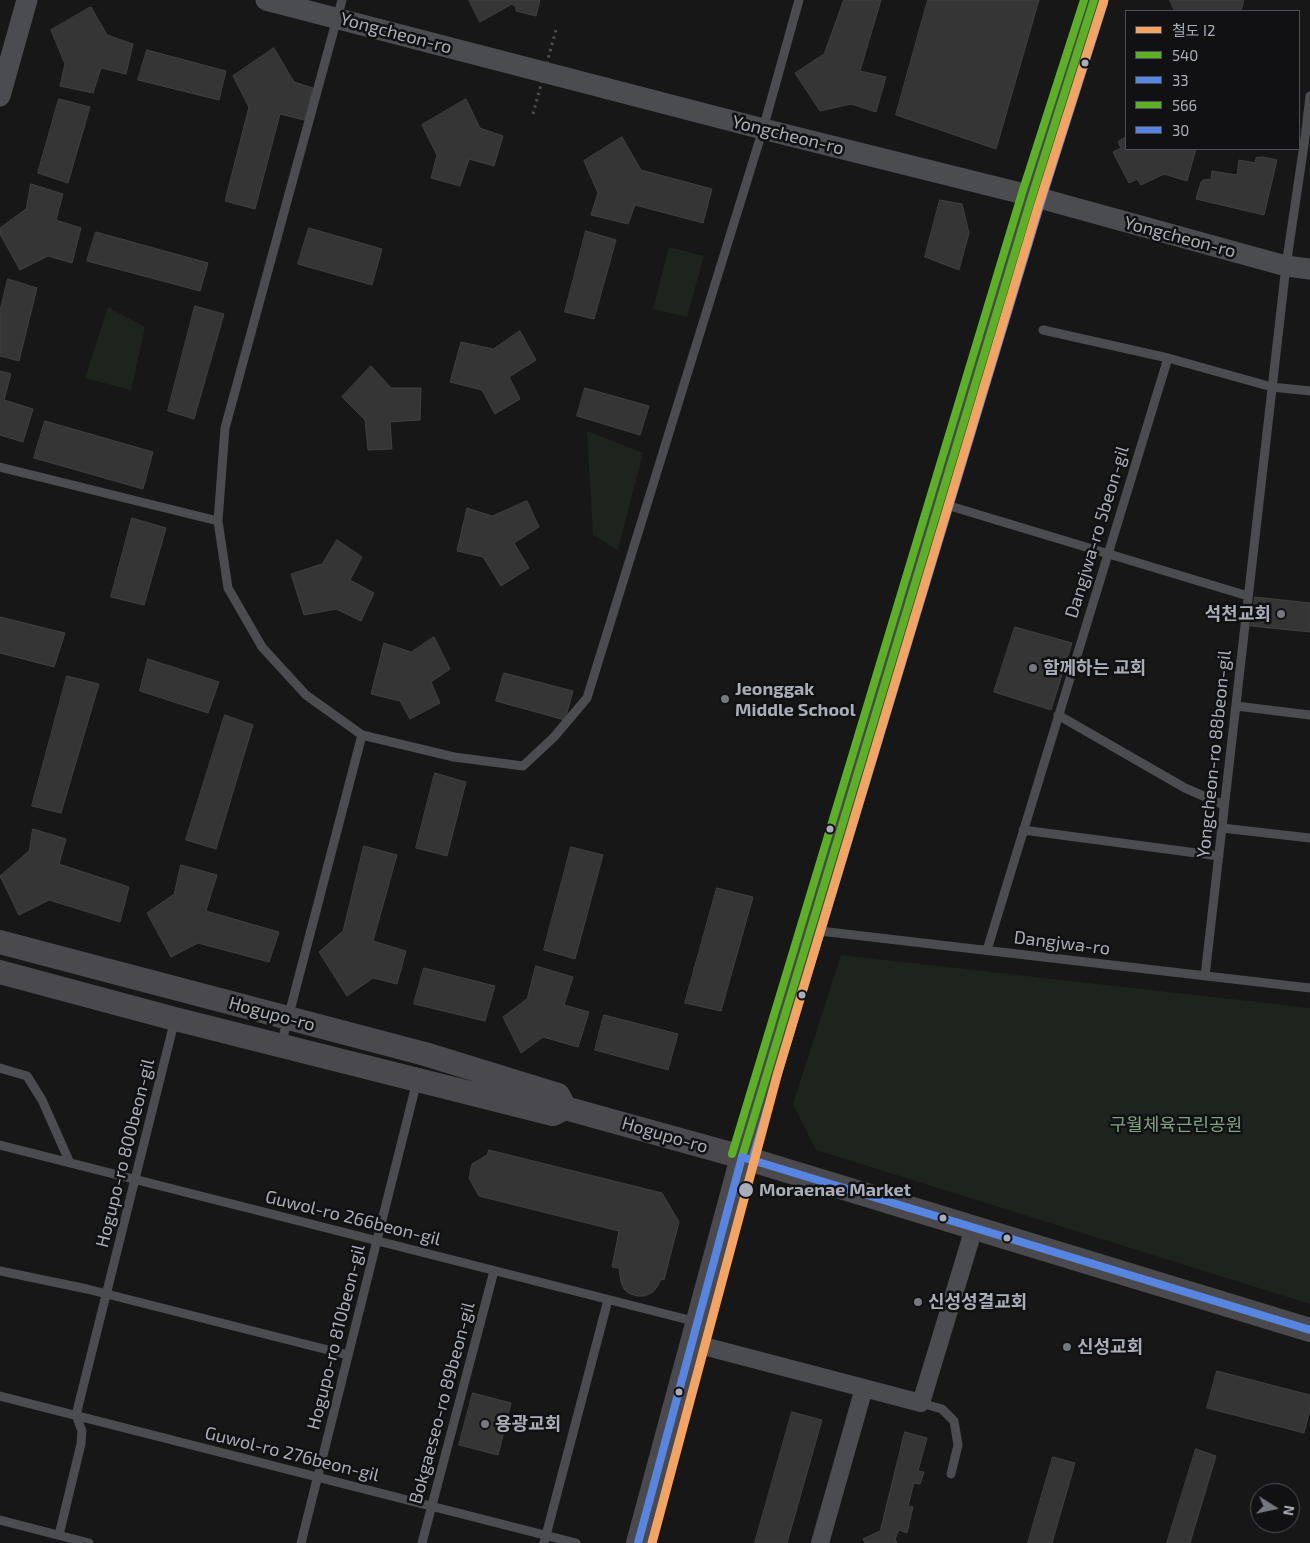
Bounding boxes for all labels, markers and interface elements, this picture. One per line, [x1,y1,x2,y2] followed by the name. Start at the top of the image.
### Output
[338,8,454,58] street label: Yongcheon-ro
[1125,10,1300,150] legend
[1172,21,1215,39] text: 철도 I2
[1172,46,1198,64] text: 540
[1080,58,1090,68] unlabelled marker
[1172,71,1189,89] text: 33
[1172,96,1197,114] text: 566
[730,111,846,159] street label: Yongcheon-ro
[1172,121,1189,139] text: 30
[1122,212,1238,262] street label: Yongcheon-ro
[1061,443,1133,621] street label: Dangjwa-ro 5beon-gil
[1205,603,1271,625] place label: 석천교회
[1275,608,1287,620] marker: 석천교회
[1192,649,1236,859] street label: Yongcheon-ro 88beon-gil
[1043,657,1146,679] place label: 함께하는 교회
[1027,662,1039,674] marker: 함께하는 교회
[735,678,856,721] place label: Jeonggak Middle School
[719,693,731,705] marker: Jeonggak Middle School
[825,824,835,834] unlabelled marker
[1013,926,1111,960] street label: Dangjwa-ro
[797,990,807,1000] unlabelled marker
[226,992,318,1036] street label: Hogupo-ro
[91,1056,159,1250] street label: Hogupo-ro 800beon-gil
[619,1112,711,1158] street label: Hogupo-ro
[1110,1114,1242,1136] park label: 구월체육근린공원
[759,1179,911,1201] place label: Moraenae Market
[737,1181,755,1199] marker: Moraenae Market
[263,1186,443,1250] street label: Guwol-ro 266beon-gil
[938,1213,948,1223] unlabelled marker
[1002,1233,1012,1243] unlabelled marker
[303,1242,369,1432] street label: Hogupo-ro 810beon-gil
[928,1291,1027,1313] place label: 신성성결교회
[912,1296,924,1308] marker: 신성성결교회
[405,1300,479,1506] street label: Bokgaeseo-ro 89beon-gil
[1077,1336,1143,1358] place label: 신성교회
[1061,1341,1073,1353] marker: 신성교회
[674,1387,684,1397] unlabelled marker
[495,1413,561,1435] place label: 용광교회
[479,1418,491,1430] marker: 용광교회
[203,1422,381,1486] street label: Guwol-ro 276beon-gil
[1250,1483,1300,1533] north arrow
[1280,1504,1299,1517] text: N

